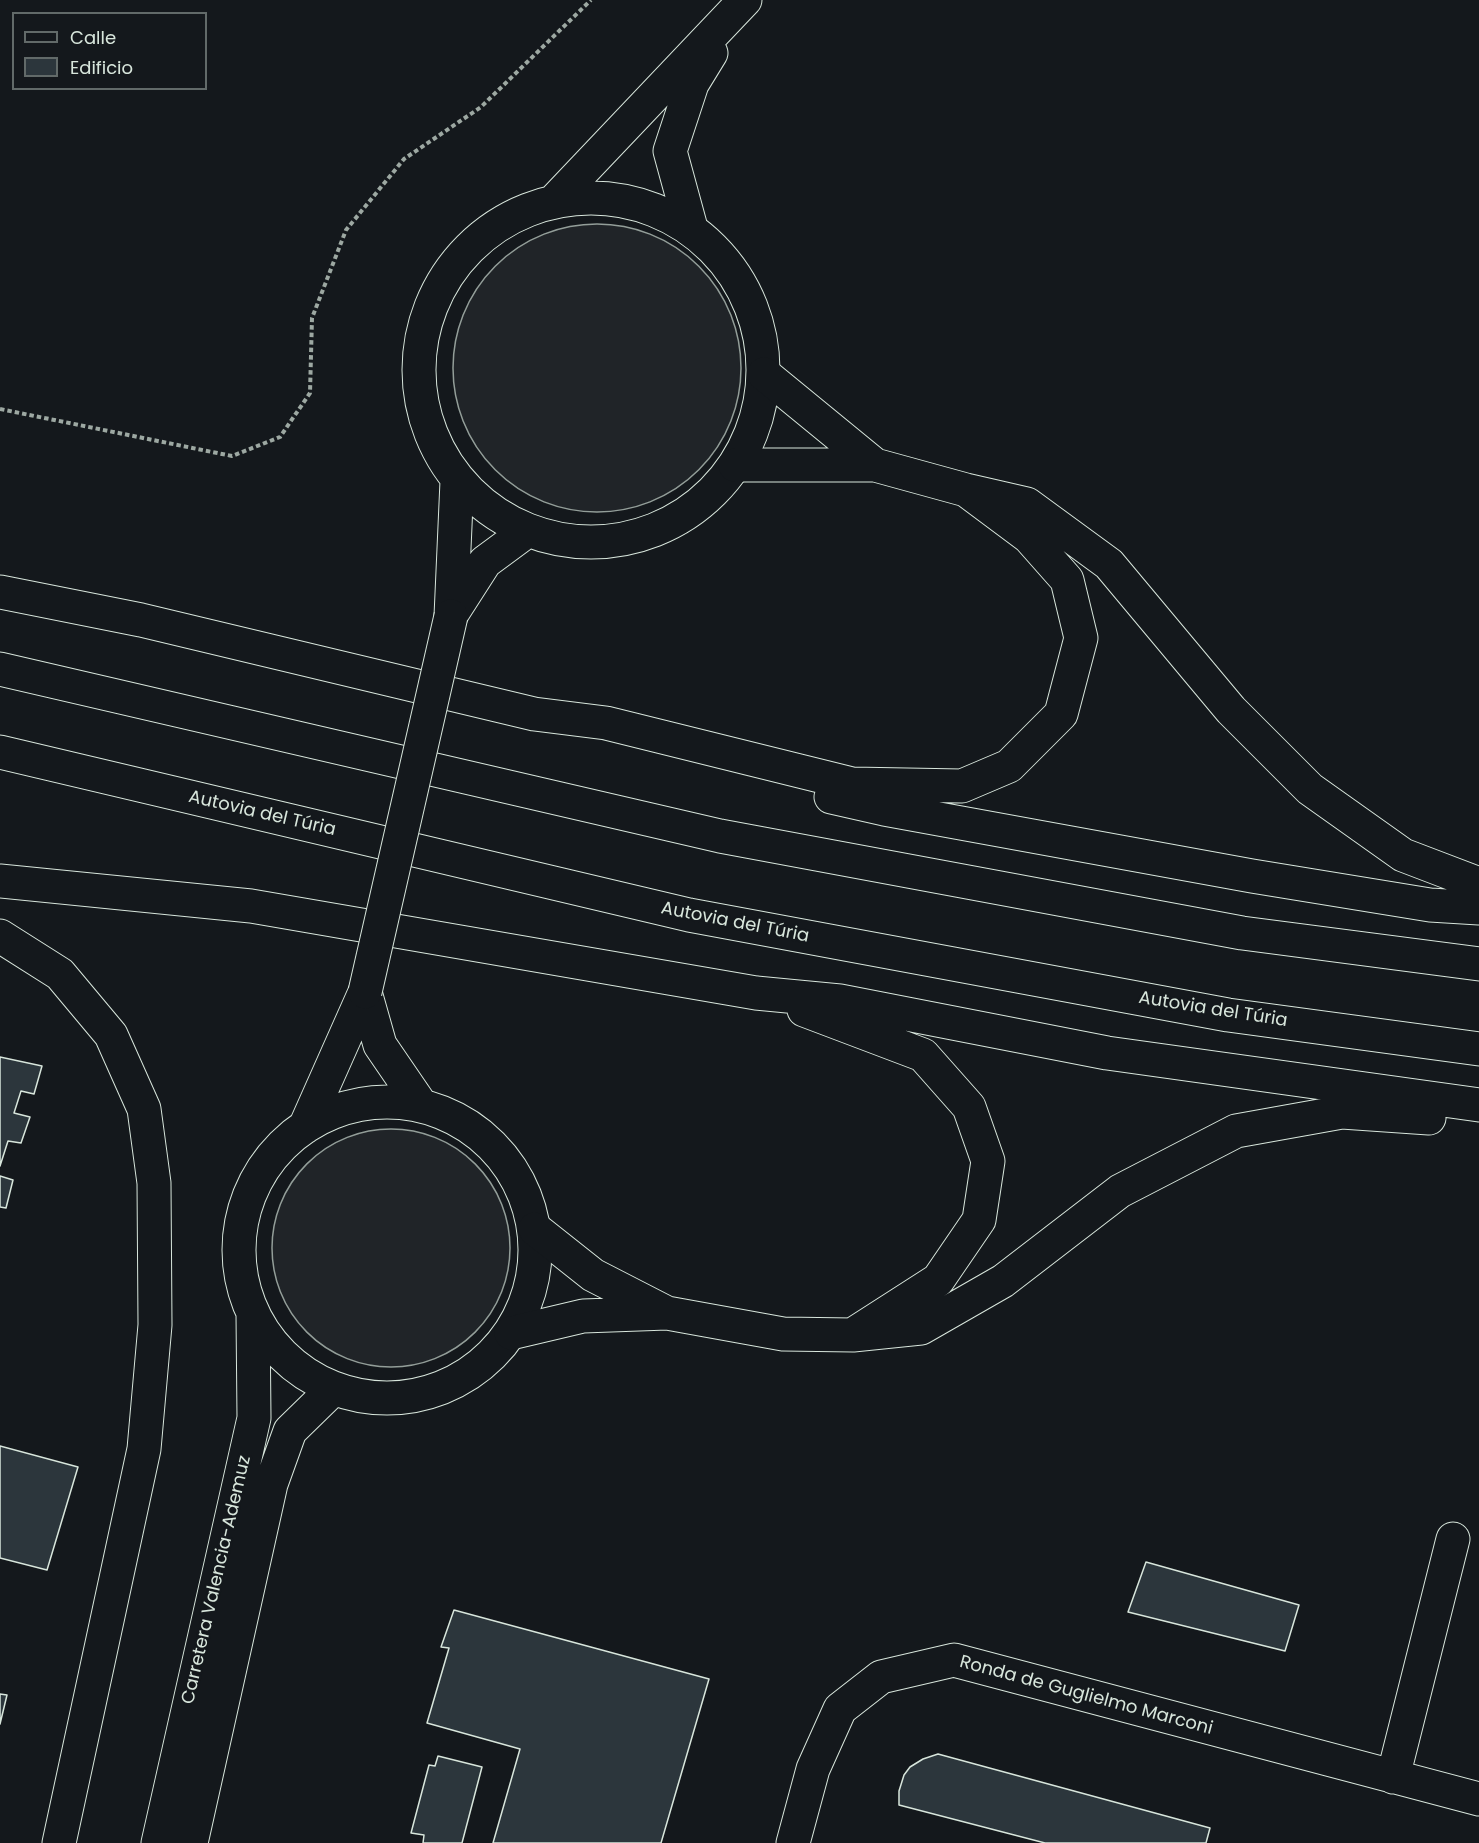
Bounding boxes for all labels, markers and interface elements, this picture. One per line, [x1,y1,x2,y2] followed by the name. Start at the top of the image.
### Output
[12,12,207,90] legend
[70,25,116,50] text: Calle
[70,55,133,80] text: Edificio
[186,787,338,841] street label: Autovia del Túria
[659,898,811,948] street label: Autovia del Túria
[1137,988,1289,1032] street label: Autovia del Túria
[178,1454,256,1706] street label: Carretera Valencia-Ademuz
[957,1652,1215,1740] street label: Ronda de Guglielmo Marconi

